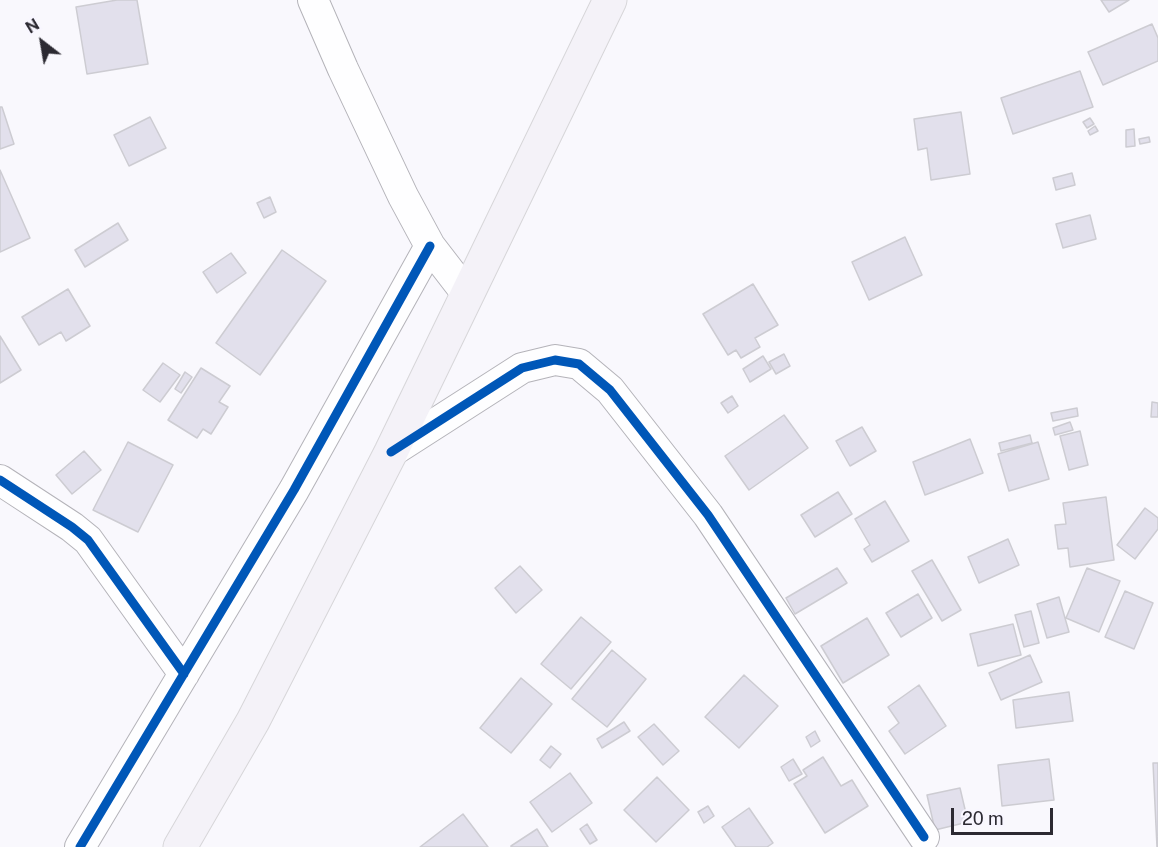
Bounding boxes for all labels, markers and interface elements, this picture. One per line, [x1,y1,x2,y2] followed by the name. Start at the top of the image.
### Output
[12,12,72,72] north arrow
[22,15,43,38] text: N
[954,796,1056,834] scale bar
[962,808,1004,829] text: 20 m

